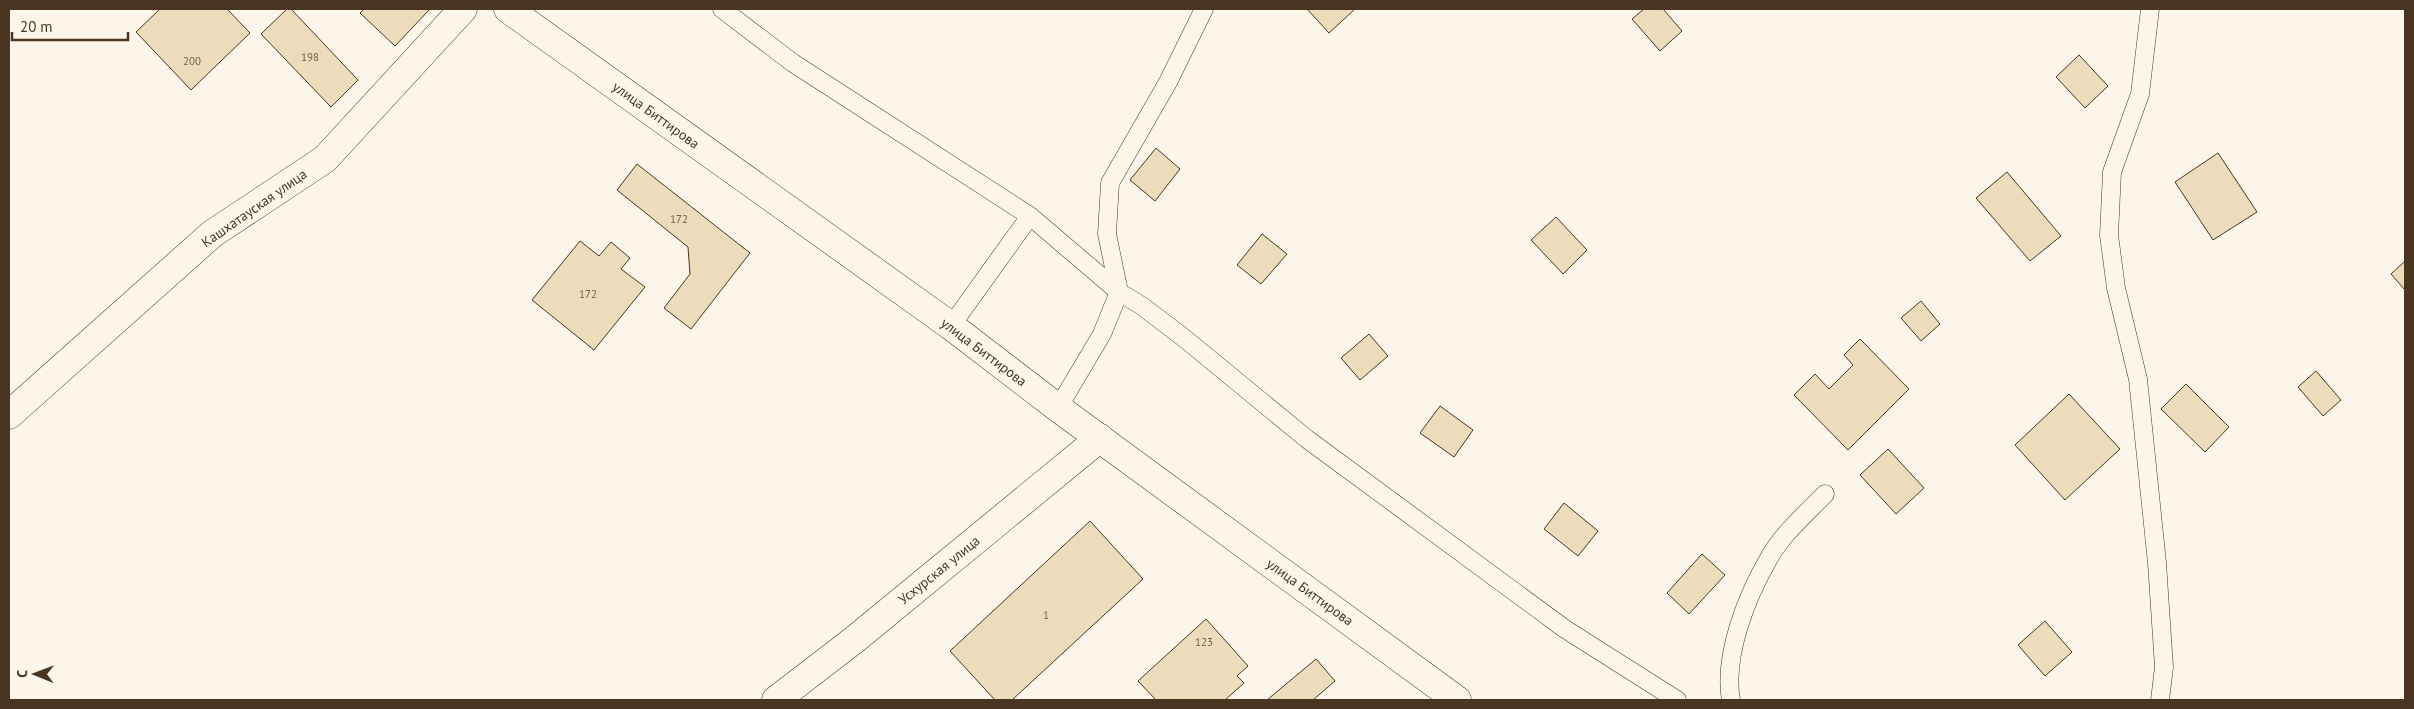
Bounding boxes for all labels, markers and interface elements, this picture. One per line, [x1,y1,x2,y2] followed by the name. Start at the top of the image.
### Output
[12,10,129,42] scale bar
[20,17,53,36] text: 20 m
[301,50,319,64] house number: 198
[183,54,201,68] house number: 200
[609,77,703,153] street label: улица Биттирова
[198,165,310,251] street label: Кашхатауская улица
[670,212,688,226] house number: 172
[579,287,597,301] house number: 172
[937,314,1031,390] street label: улица Биттирова
[894,532,984,608] street label: Усхурская улица
[1263,554,1357,630] street label: улица Биттирова
[1043,608,1049,622] house number: 1
[1195,635,1213,649] house number: 123
[10,649,60,699] north arrow
[13,670,31,678] text: С

